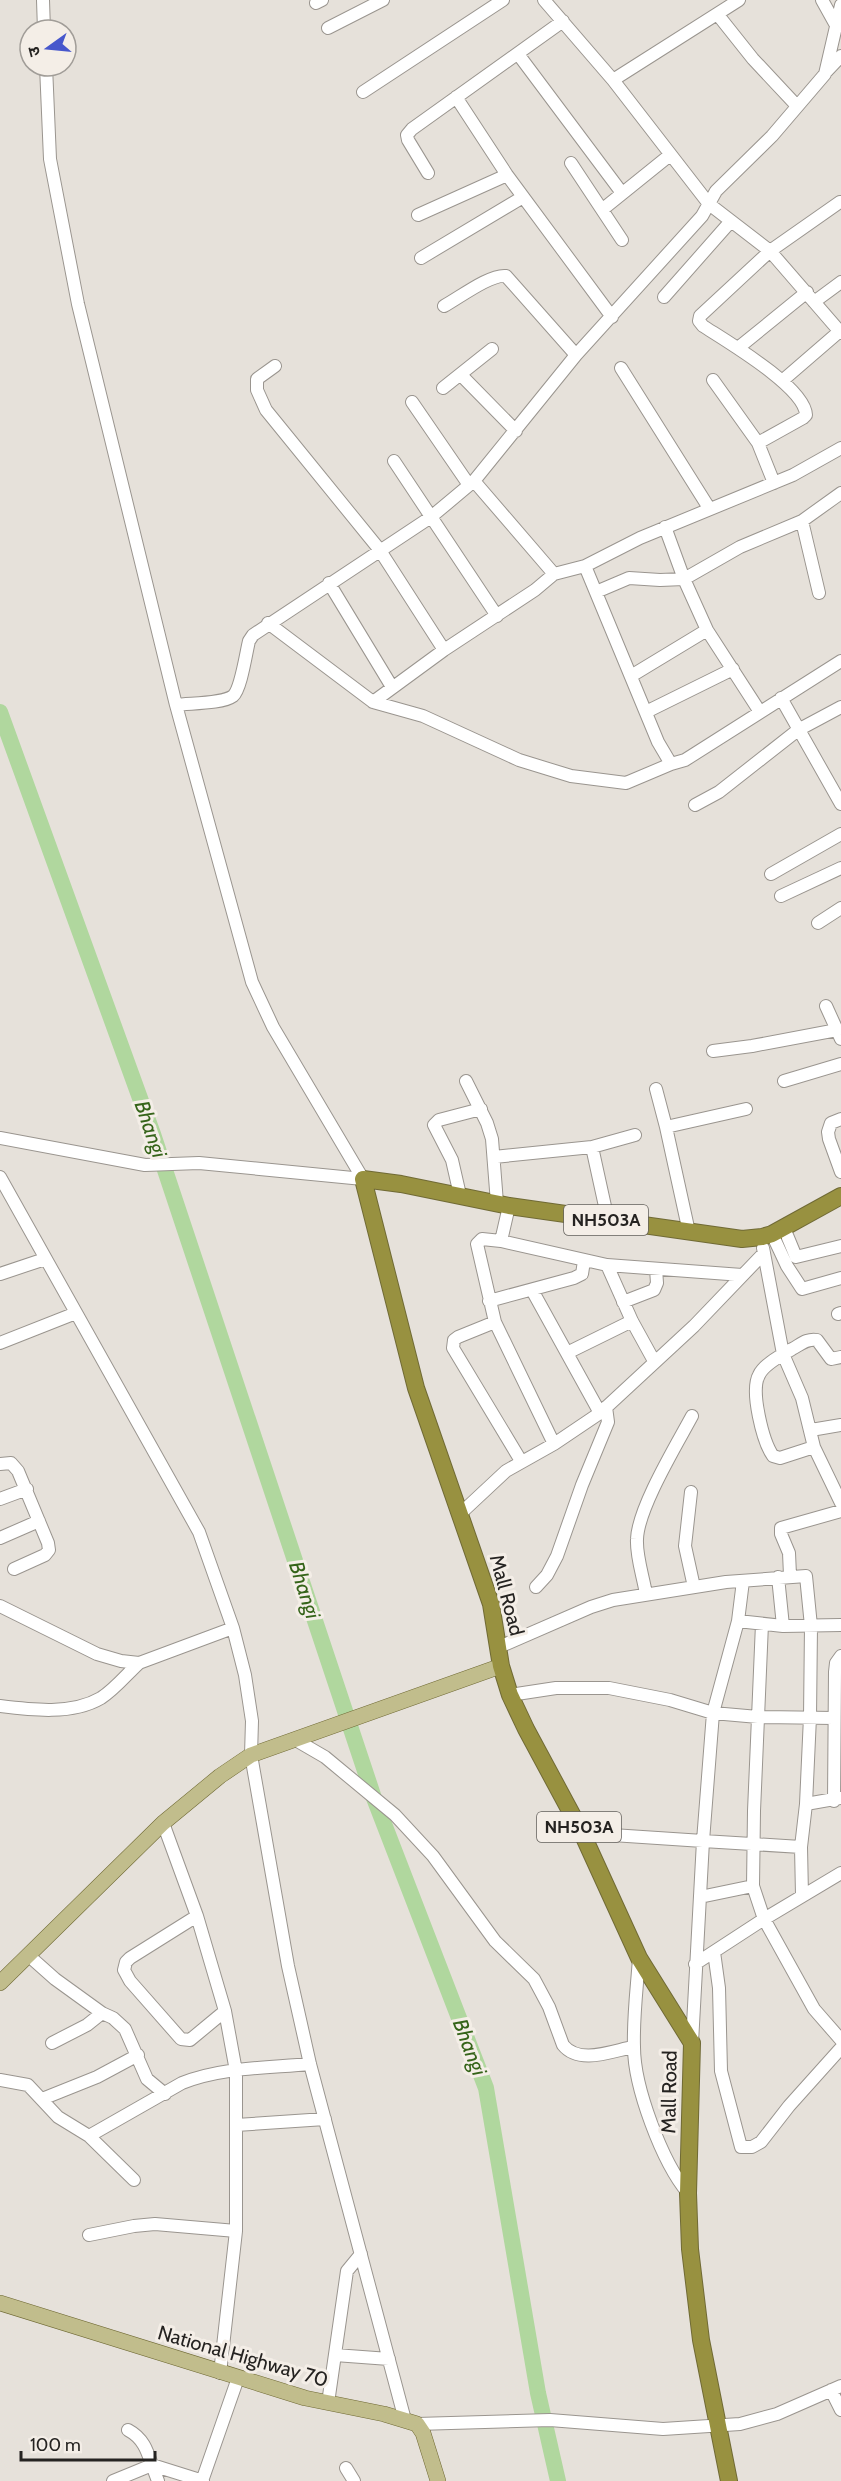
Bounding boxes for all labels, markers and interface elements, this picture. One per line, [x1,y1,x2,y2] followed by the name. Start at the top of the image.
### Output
[18,18,78,78] north arrow
[23,44,44,59] text: उ
[130,1097,173,1161] water label: Bhangi
[564,1205,648,1235] road number: NH503A
[485,1552,529,1638] street label: Mall Road
[284,1558,326,1622] water label: Bhangi
[537,1812,621,1842] road number: NH503A
[448,2015,492,2079] water label: Bhangi
[656,2050,682,2134] street label: Mall Road
[155,2320,331,2392] street label: National Highway 70
[21,2424,154,2462] scale bar
[30,2434,81,2456] text: 100 m

